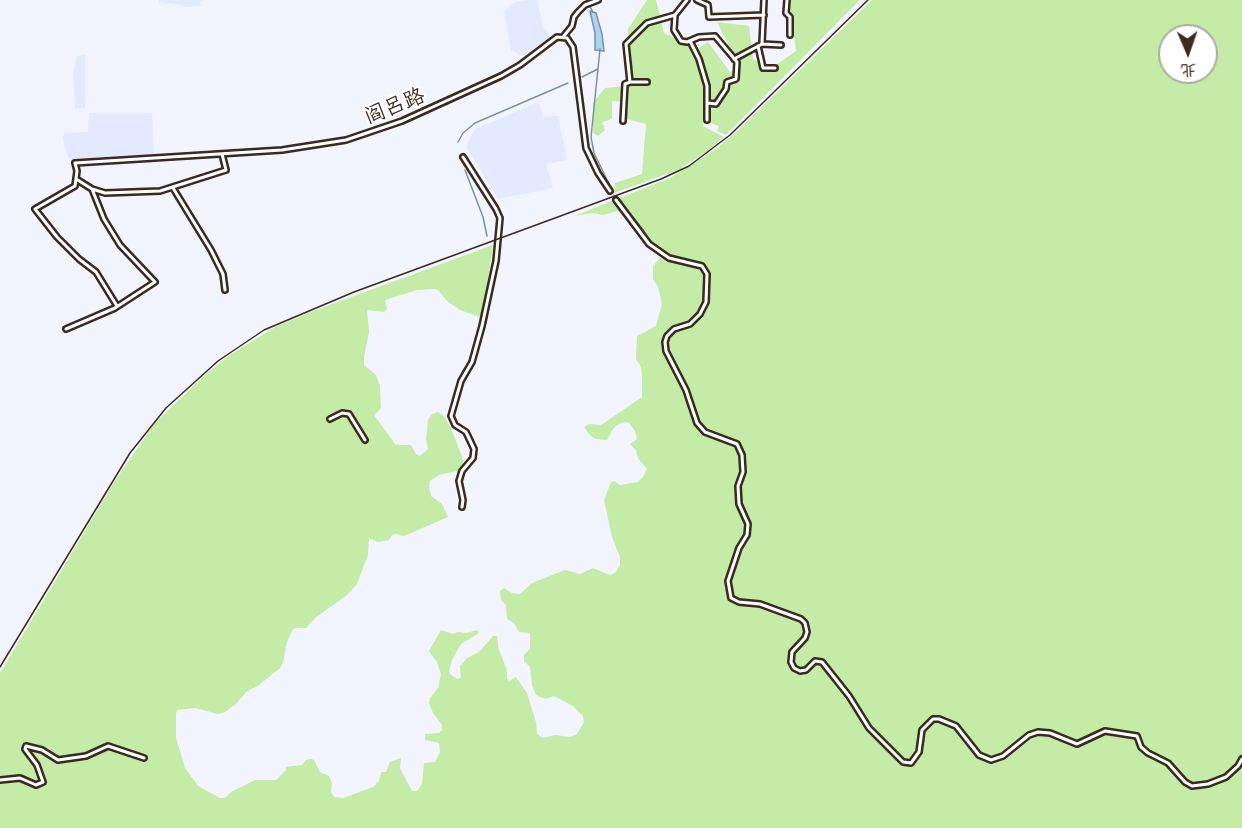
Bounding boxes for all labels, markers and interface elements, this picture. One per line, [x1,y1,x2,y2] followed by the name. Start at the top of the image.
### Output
[1158,24,1218,84] north arrow
[1180,60,1197,81] text: 北
[361,84,429,130] street label: 阎吕路

